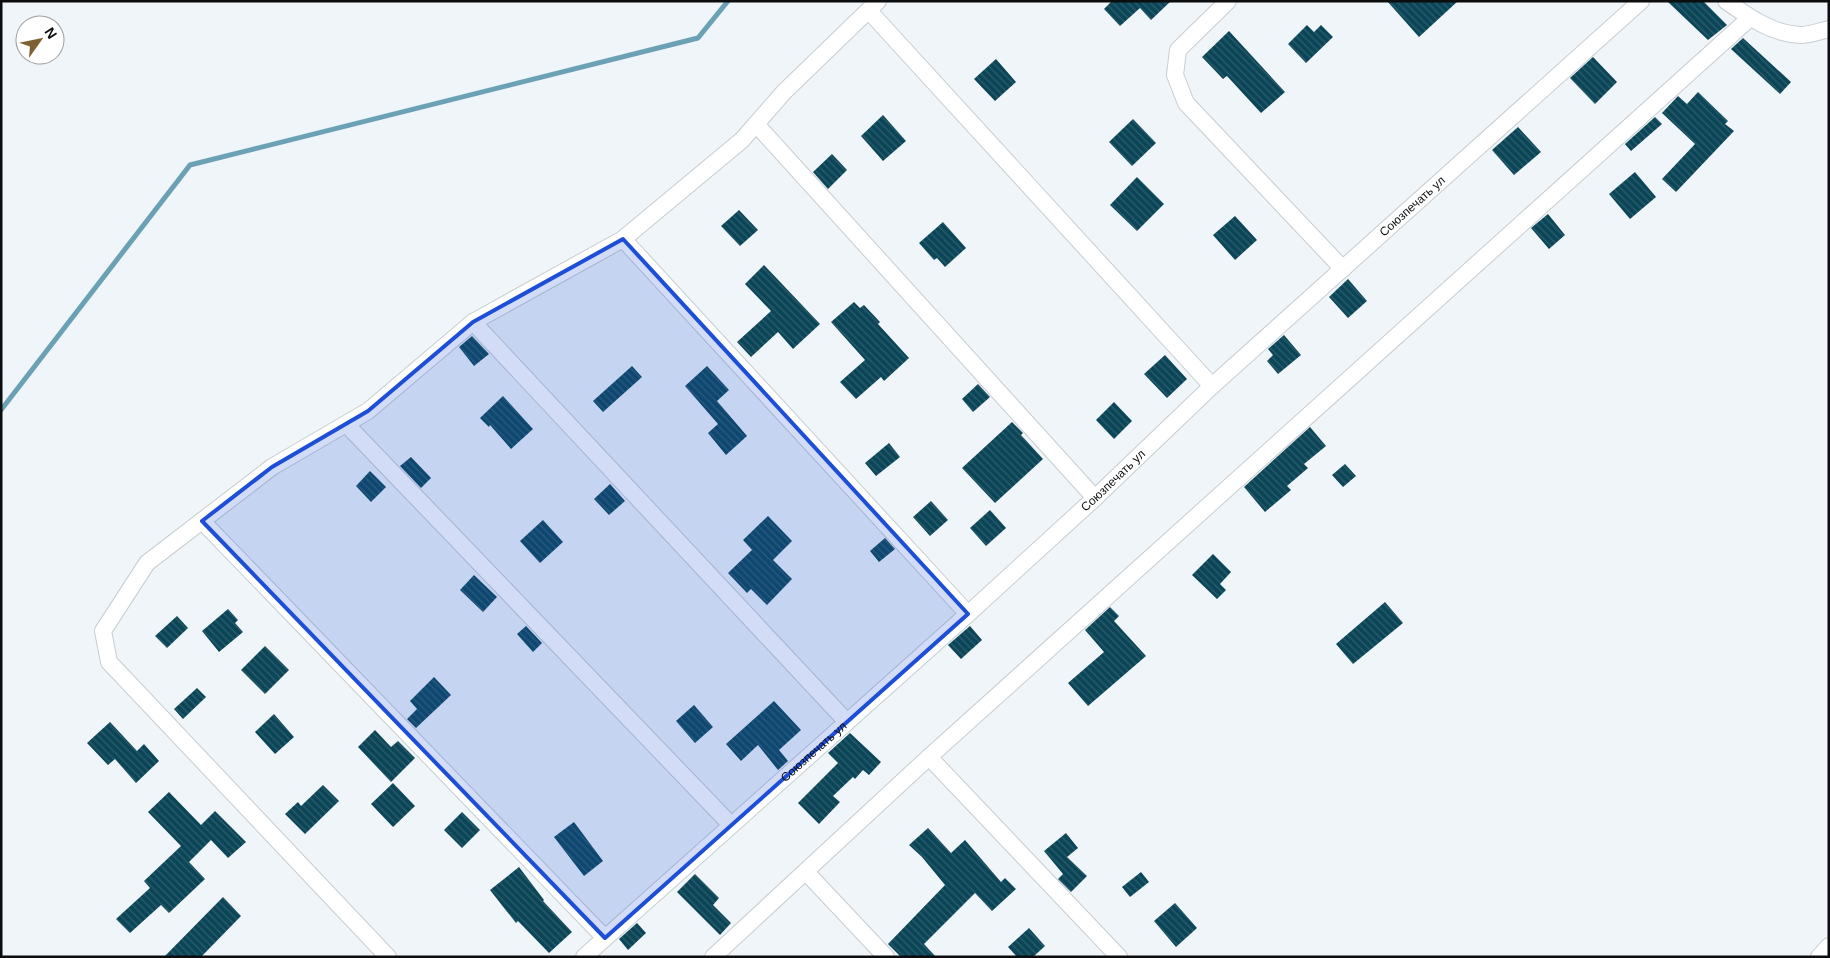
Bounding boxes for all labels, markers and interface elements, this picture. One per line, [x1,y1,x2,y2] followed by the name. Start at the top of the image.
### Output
[15,15,65,65] north arrow
[41,24,60,42] text: N
[1377,173,1448,239] street label: Союзпечать ул
[1078,447,1148,514] street label: Союзпечать ул
[778,719,849,785] street label: Союзпечать ул

